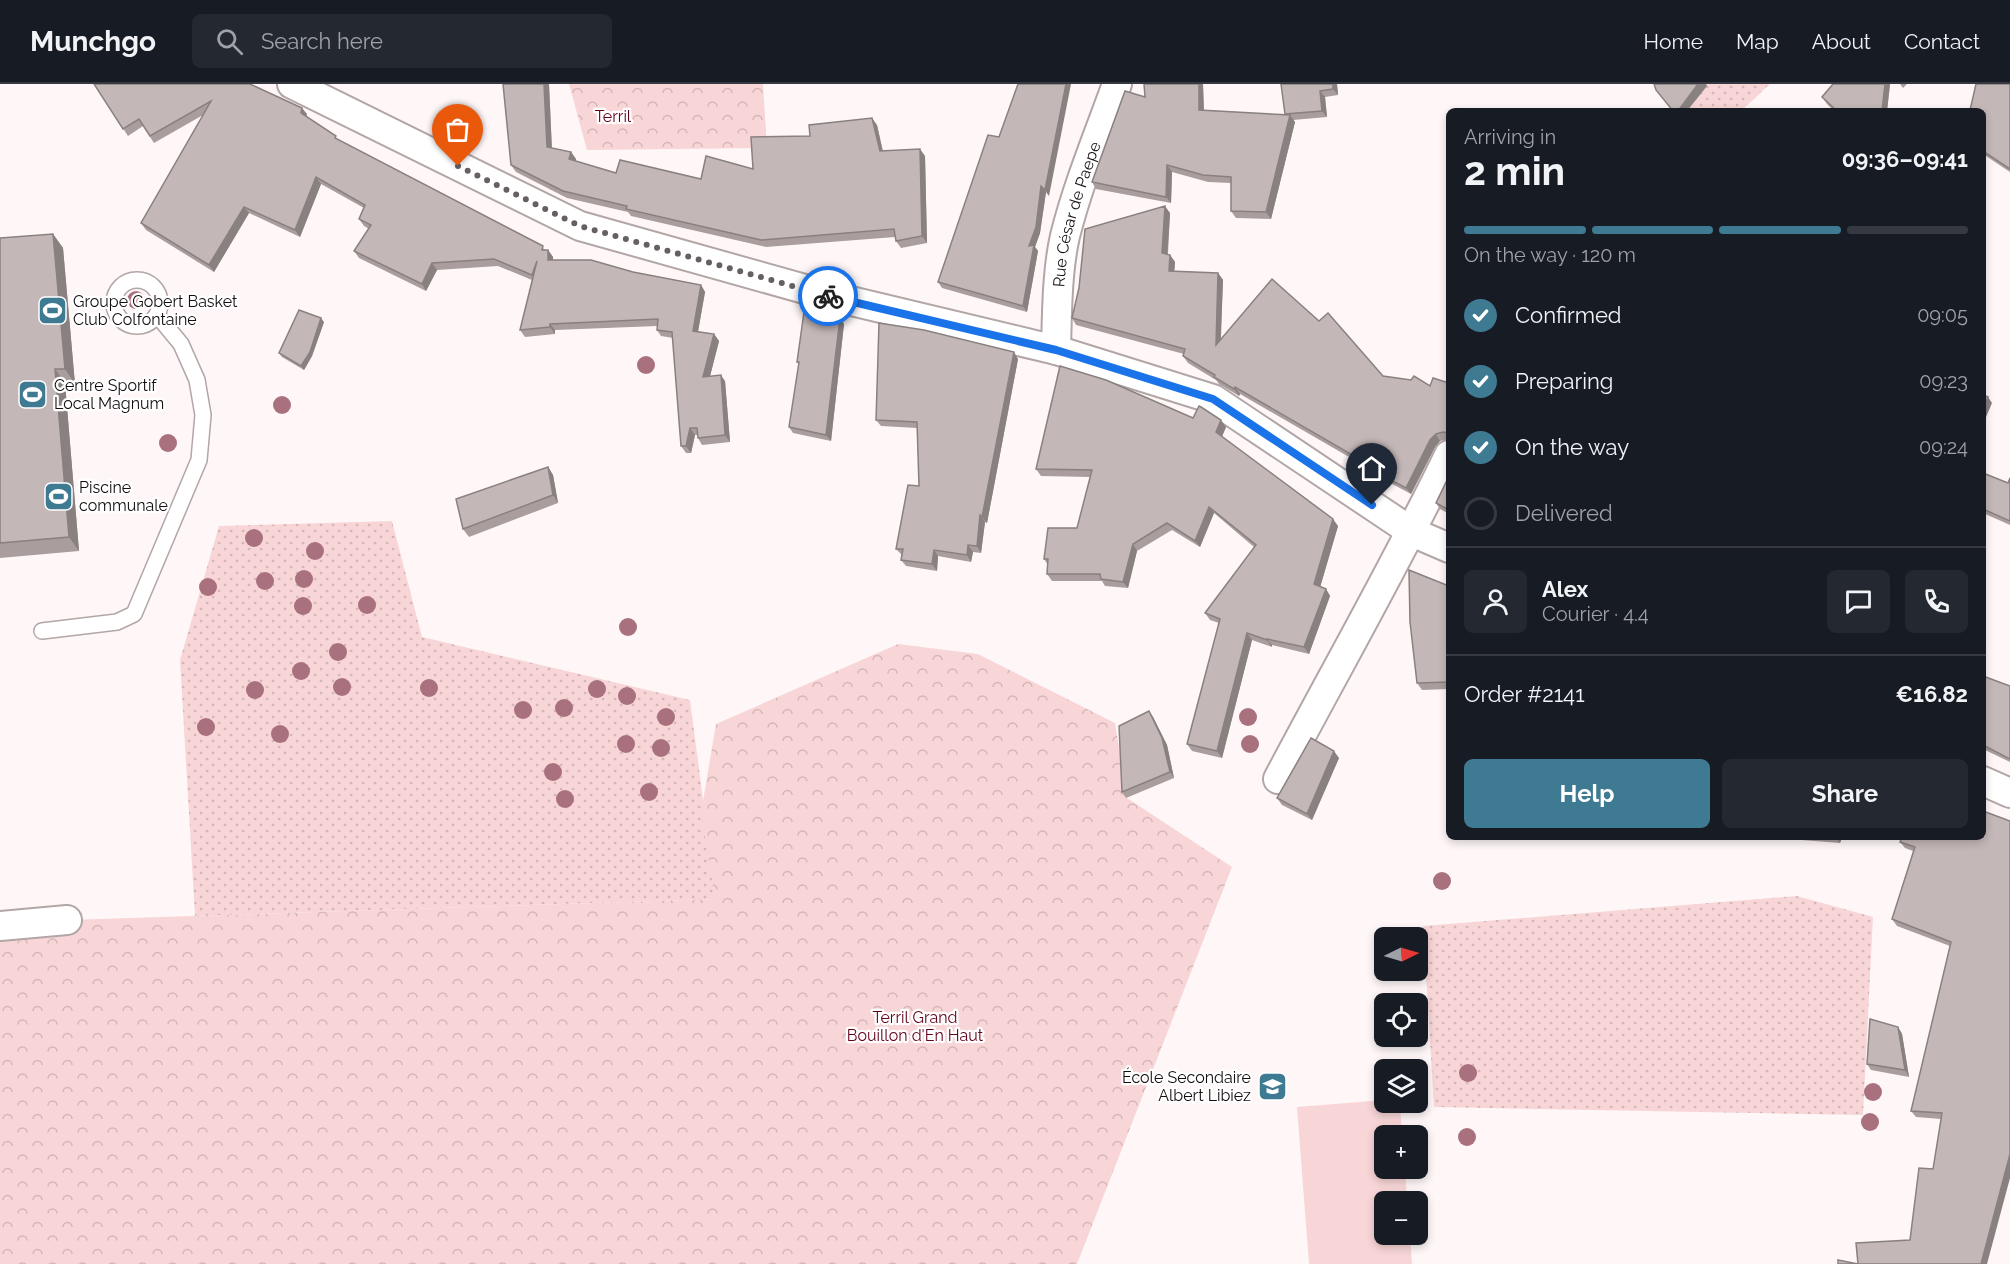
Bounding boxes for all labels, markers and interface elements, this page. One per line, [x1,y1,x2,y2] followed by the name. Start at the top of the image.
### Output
[192,14,612,68] search box
[30,25,156,58] text: Munchgo
[213,25,246,58] icon: search
[261,28,383,54] text: Search here
[1644,29,1703,54] text: Home
[1736,29,1779,54] text: Map
[1812,29,1871,54] text: About
[1904,29,1980,54] text: Contact
[432,104,483,166] pin
[595,107,632,126] park label: Terril
[441,113,474,146] icon: bag
[1464,125,1556,149] text: Arriving in
[1049,139,1104,288] street label: Rue César de Paepe
[1842,146,1968,172] text: 09:36–09:41
[1464,148,1565,194] text: 2 min
[1464,243,1636,267] text: On the way · 120 m
[798,266,858,326] courier
[812,280,845,313] icon: bike
[73,292,238,329] place label: Groupe Gobert Basket Club Colfontaine
[36,294,68,326] sports icon: Groupe Gobert Basket Club Colfontaine
[1464,299,1497,332] icon: check
[1515,302,1622,328] text: Confirmed
[1917,303,1968,327] text: 09:05
[1464,365,1497,398] icon: check
[1515,368,1613,394] text: Preparing
[1919,369,1968,393] text: 09:23
[54,376,164,413] place label: Centre Sportif Local Magnum
[17,378,49,410] sports icon: Centre Sportif Local Magnum
[1464,431,1497,464] icon: check
[1515,434,1629,460] text: On the way
[1919,435,1968,459] text: 09:24
[1346,443,1397,505] pin
[1355,452,1388,485] icon: home
[79,478,168,515] place label: Piscine communale
[42,480,74,512] sports icon: Piscine communale
[1515,500,1613,526] text: Delivered
[1464,570,1527,633] button: person
[1827,570,1890,633] button: chat
[1905,570,1968,633] button: phone
[1542,576,1588,602] text: Alex
[1542,602,1649,626] text: Courier · 4.4
[1464,681,1585,707] text: Order #2141
[1896,681,1968,707] text: €16.82
[1464,759,1710,828] button: Help
[1722,759,1968,828] button: Share
[1374,927,1428,981] north arrow
[1374,927,1428,1245] map controls
[1374,993,1428,1047] button: locate
[847,1008,984,1045] park label: Terril Grand Bouillon d'En Haut
[1374,1059,1428,1113] button: layers
[1122,1067,1251,1105] place label: École Secondaire Albert Libiez
[1256,1070,1288,1102] school or university icon: École Secondaire Albert Libiez
[1374,1125,1428,1179] button: +
[1374,1191,1428,1245] button: −

